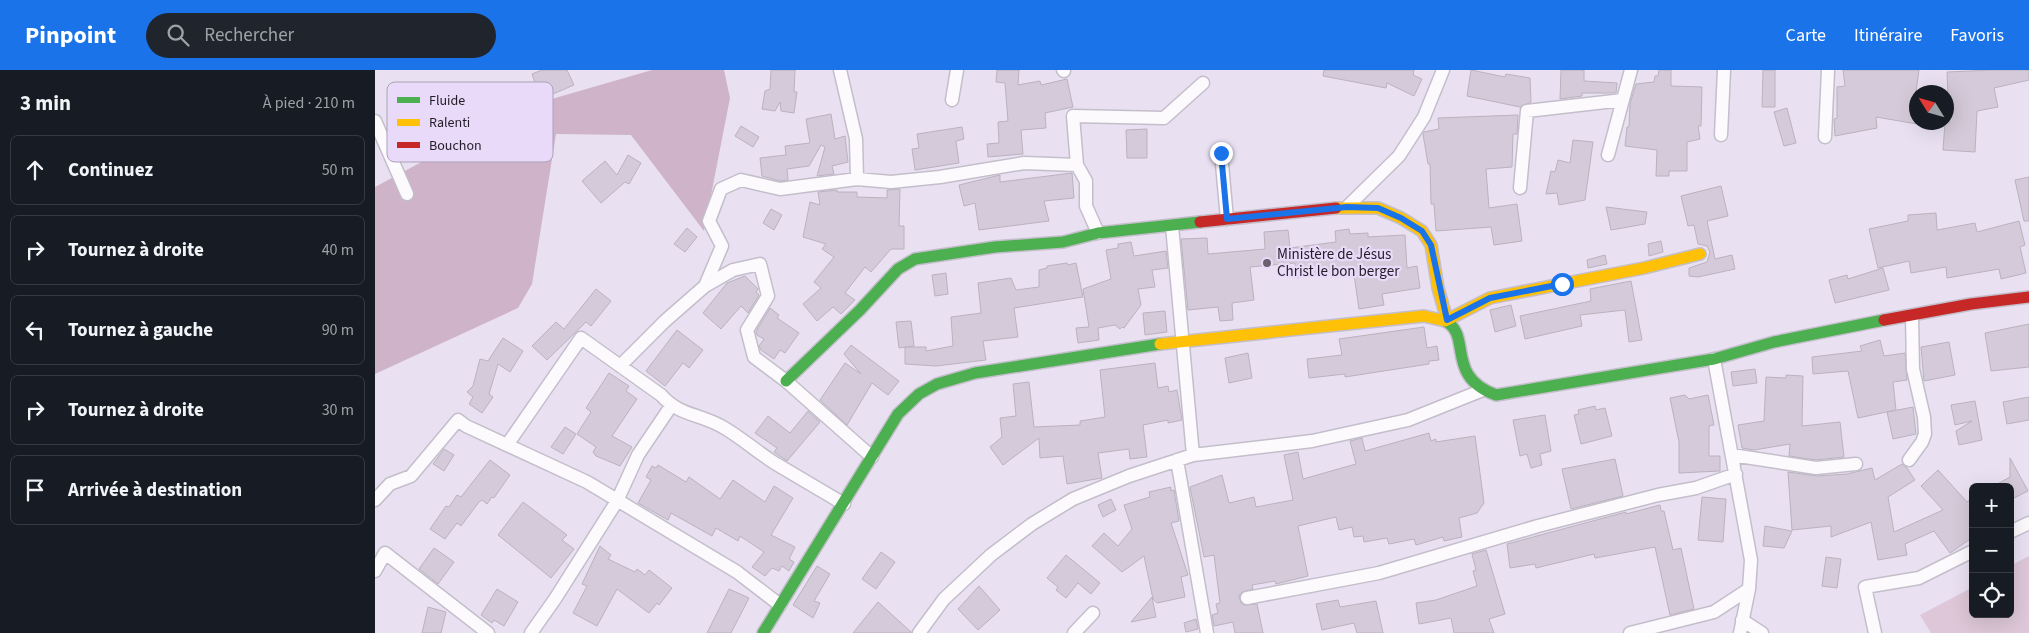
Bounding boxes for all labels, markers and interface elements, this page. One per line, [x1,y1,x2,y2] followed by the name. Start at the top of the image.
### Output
[146,13,496,58] search box
[25,18,116,53] text: Pinpoint
[164,21,192,49] icon: search
[204,22,294,49] text: Rechercher
[1786,23,1826,48] text: Carte
[1854,23,1922,48] text: Itinéraire
[1950,23,2004,48] text: Favoris
[387,82,553,162] legend
[1909,85,1954,130] north arrow
[20,88,71,118] text: 3 min
[429,91,465,111] text: Fluide
[263,92,355,114] text: À pied · 210 m
[429,113,470,133] text: Ralenti
[429,136,482,156] text: Bouchon
[1210,142,1233,165] route end
[21,156,49,184] icon: ahead
[68,157,153,184] text: Continuez
[322,159,354,181] text: 50 m
[21,236,49,264] icon: right
[68,237,204,264] text: Tournez à droite
[322,239,354,261] text: 40 m
[1277,244,1400,282] place label: Ministère de Jésus Christ le bon berger
[1261,257,1273,269] marker: Ministère de Jésus Christ le bon berger
[1551,273,1574,296] route start
[21,316,49,344] icon: left
[68,317,213,344] text: Tournez à gauche
[322,319,354,341] text: 90 m
[21,396,49,424] icon: right
[68,397,204,424] text: Tournez à droite
[322,399,354,421] text: 30 m
[21,476,49,504] icon: arrive
[68,477,242,504] text: Arrivée à destination
[1969,483,2014,618] map controls
[1969,483,2014,528] button: +
[1969,528,2014,573] button: −
[1969,573,2014,618] button: locate

